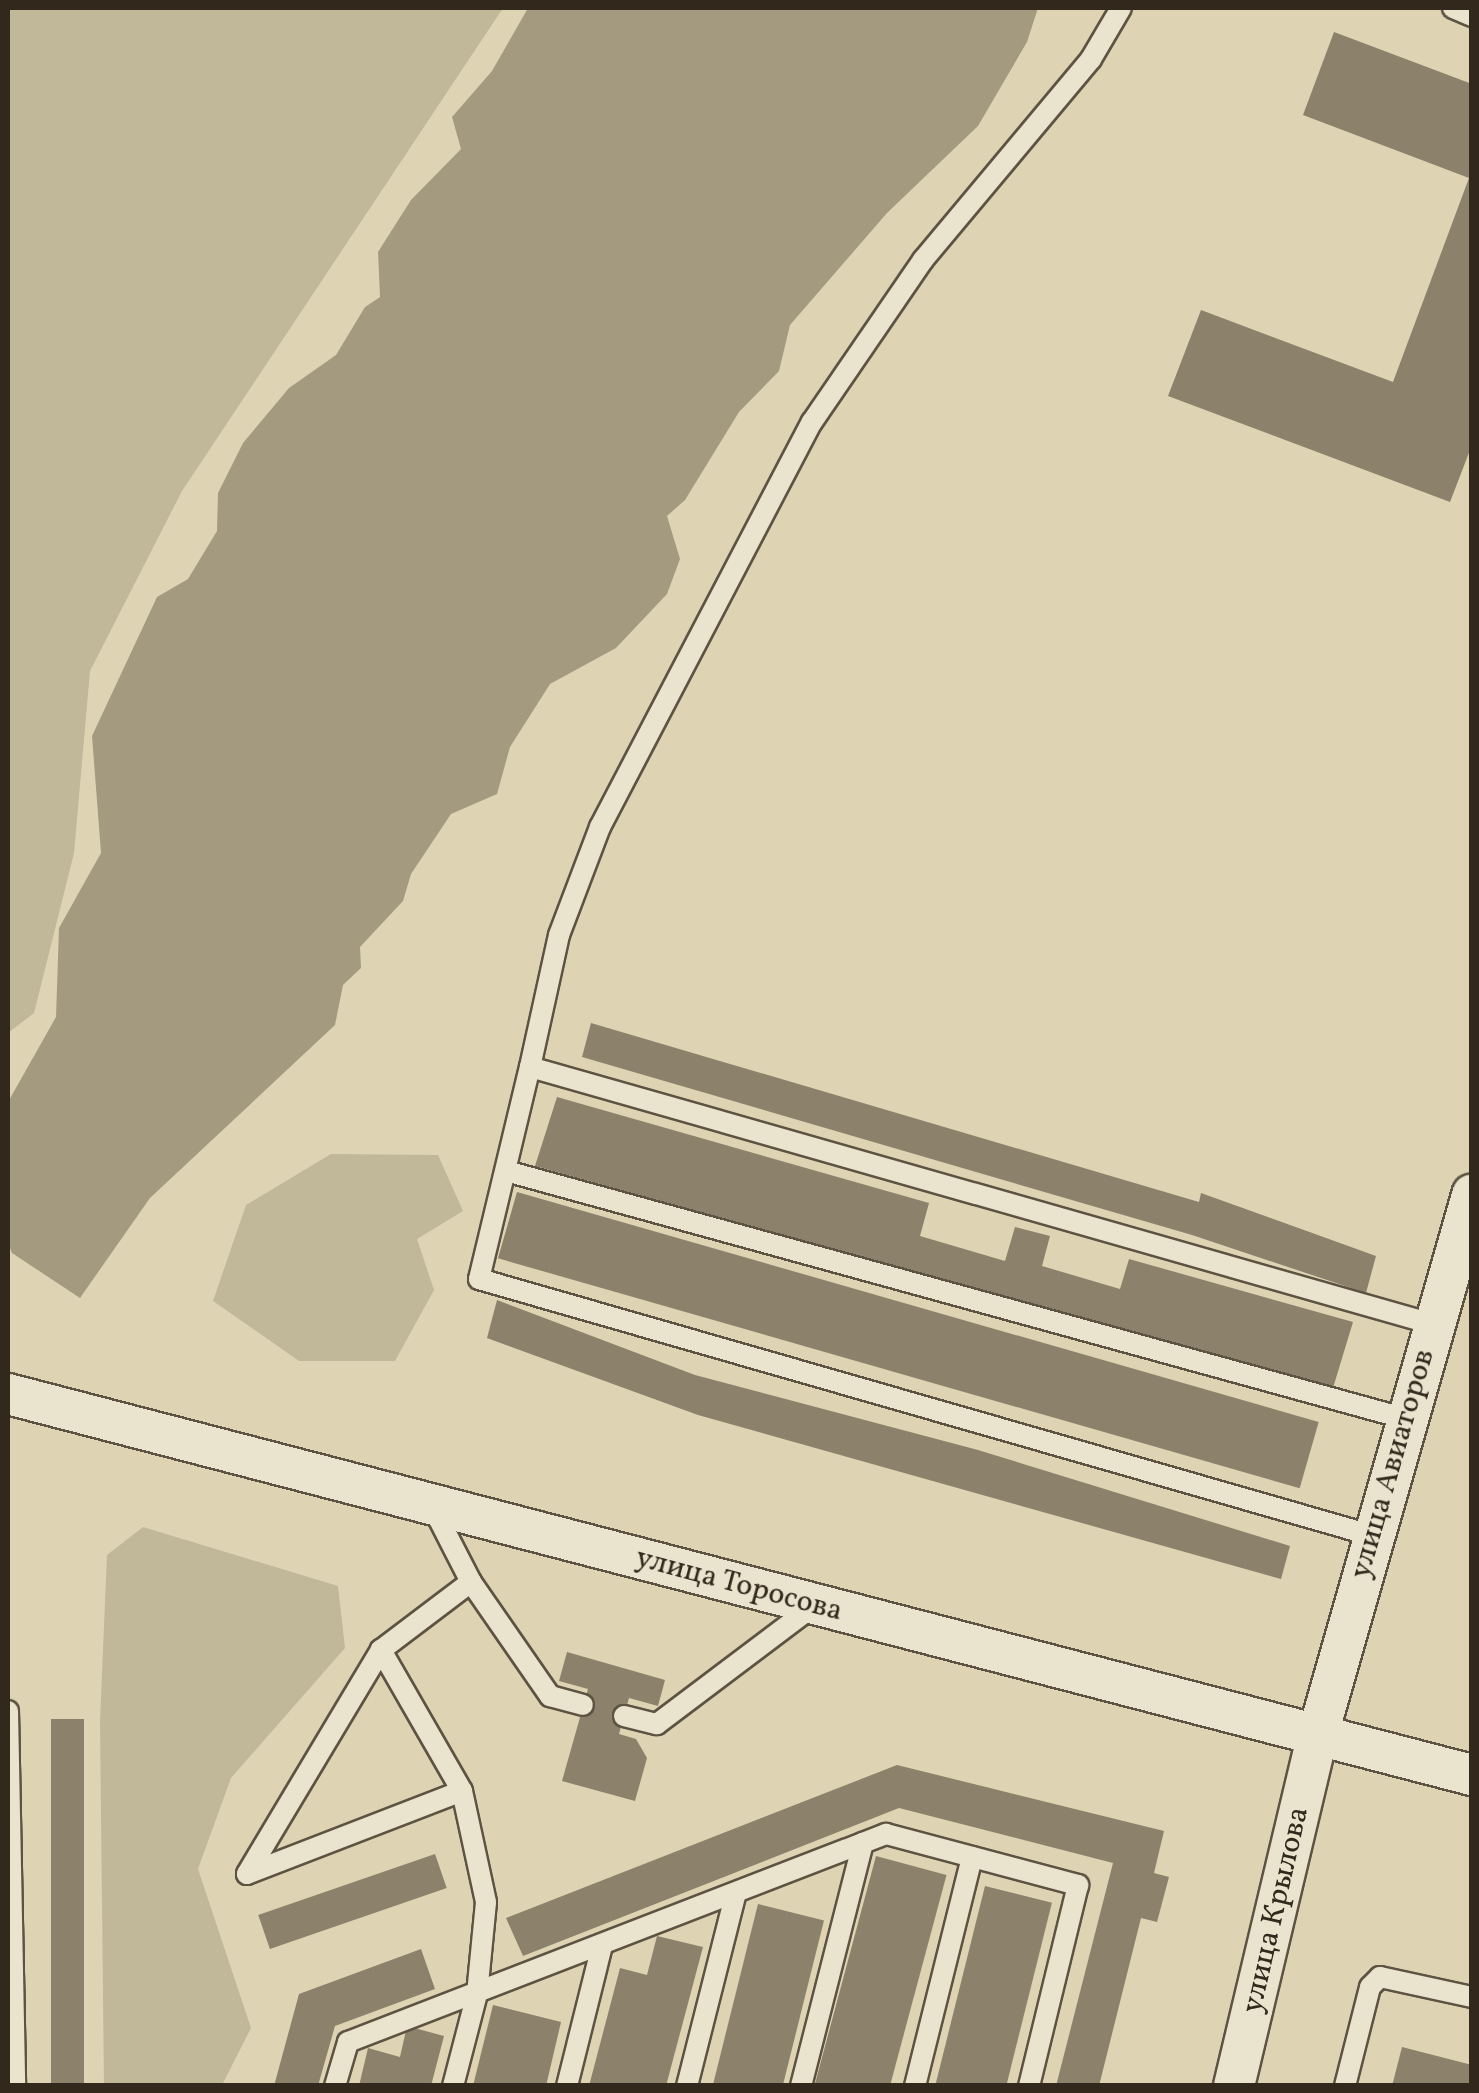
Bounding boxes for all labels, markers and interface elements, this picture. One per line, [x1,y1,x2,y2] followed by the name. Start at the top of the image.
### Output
[1343,1345,1443,1583] street label: улица Авиаторов
[631,1540,847,1630] street label: улица Торосова
[1235,1803,1317,2017] street label: улица Крылова

